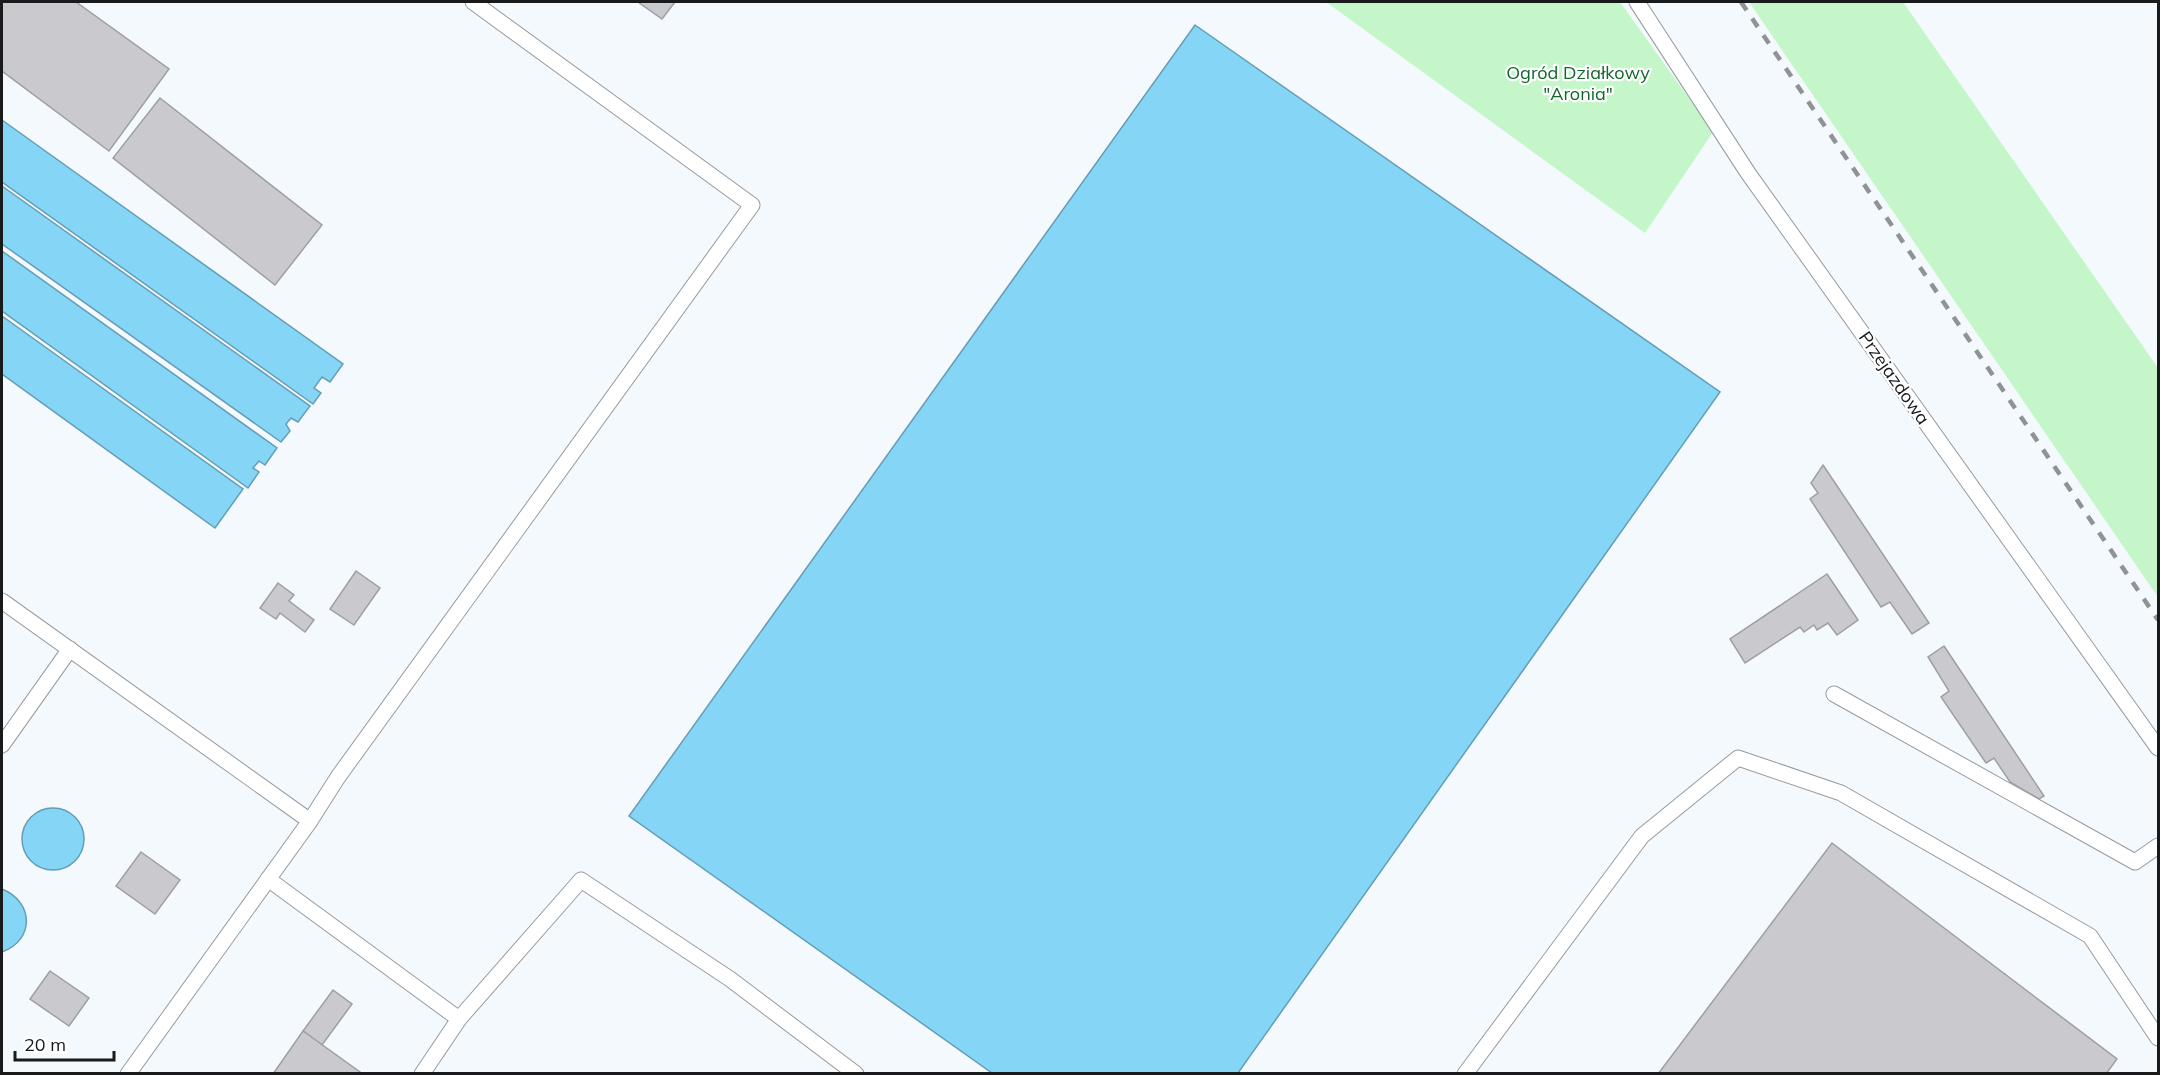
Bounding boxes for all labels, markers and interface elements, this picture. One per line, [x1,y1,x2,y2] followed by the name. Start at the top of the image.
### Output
[1506,61,1650,105] park label: Ogród Działkowy "Aronia"
[1854,327,1935,429] street label: Przejazdowa
[15,1024,114,1062] scale bar
[24,1033,66,1056] text: 20 m

